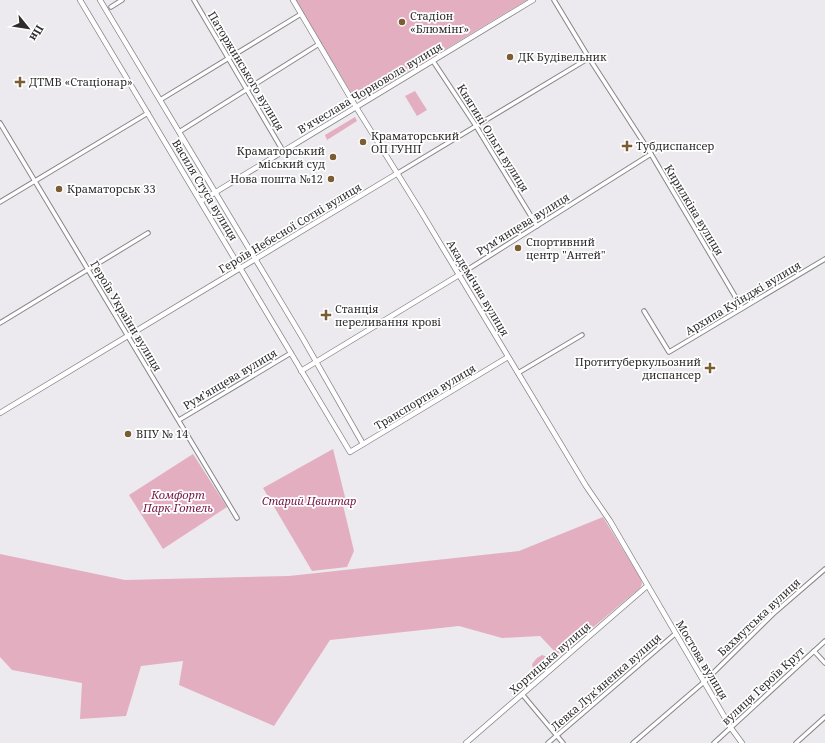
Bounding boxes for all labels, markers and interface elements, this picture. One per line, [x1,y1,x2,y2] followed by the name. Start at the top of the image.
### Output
[8,8,48,48] north arrow
[205,8,288,133] street label: Паторжинського вулиця
[410,8,469,36] place label: Стадіон «Блюмінґ»
[397,17,407,27] marker: Стадіон «Блюмінґ»
[26,22,48,45] text: Пн
[295,38,445,137] street label: В'ячеслава Чорновола вулиця
[518,49,607,64] place label: ДК Будівельник
[505,52,515,62] marker: ДК Будівельник
[29,74,133,89] place label: ДТМВ «Стаціонар»
[14,76,26,88] marker: ДТМВ «Стаціонар»
[454,81,533,194] street label: Княгині Ольги вулиця
[371,128,459,156] place label: Краматорський ОП ГУНП
[169,136,242,243] street label: Василя Стуса вулиця
[358,137,368,147] marker: Краматорський ОП ГУНП
[636,138,714,153] place label: Тубдиспансер
[621,140,633,152] marker: Тубдиспансер
[237,143,325,171] place label: Краматорський міський суд
[328,152,338,162] marker: Краматорський міський суд
[661,162,727,258] street label: Кирилкіна вулиця
[230,171,323,186] place label: Нова пошта №12
[326,174,336,184] marker: Нова пошта №12
[216,179,364,276] street label: Героїв Небесної Сотні вулиця
[67,181,156,196] place label: Краматорськ 33
[54,184,64,194] marker: Краматорськ 33
[473,189,572,258] street label: Рум’янцева вулиця
[526,234,605,262] place label: Спортивний центр "Антей"
[444,237,513,339] street label: Академічна вулиця
[513,243,523,253] marker: Спортивний центр "Антей"
[682,257,803,338] street label: Архипа Куїнджі вулиця
[87,258,165,374] street label: Героїв України вулиця
[335,301,441,329] place label: Станція переливання крові
[320,309,332,321] marker: Станція переливання крові
[180,345,279,413] street label: Рум’янцева вулиця
[575,354,701,382] place label: Протитуберкульозний диспансер
[371,360,478,433] street label: Транспортна вулиця
[704,362,716,374] marker: Протитуберкульозний диспансер
[136,426,188,441] place label: ВПУ № 14
[123,429,133,439] marker: ВПУ № 14
[142,487,213,515] park label: Комфорт Парк Готель
[262,493,356,508] park label: Старий Цвинтар
[714,574,803,659] street label: Бахмутська вулиця
[673,617,732,702] street label: Мостова вулиця
[506,618,593,697] street label: Хортицька вулиця
[547,630,664,734] street label: Левка Лук'яненка вулиця
[718,643,807,728] street label: вулиця Героїв Крут

